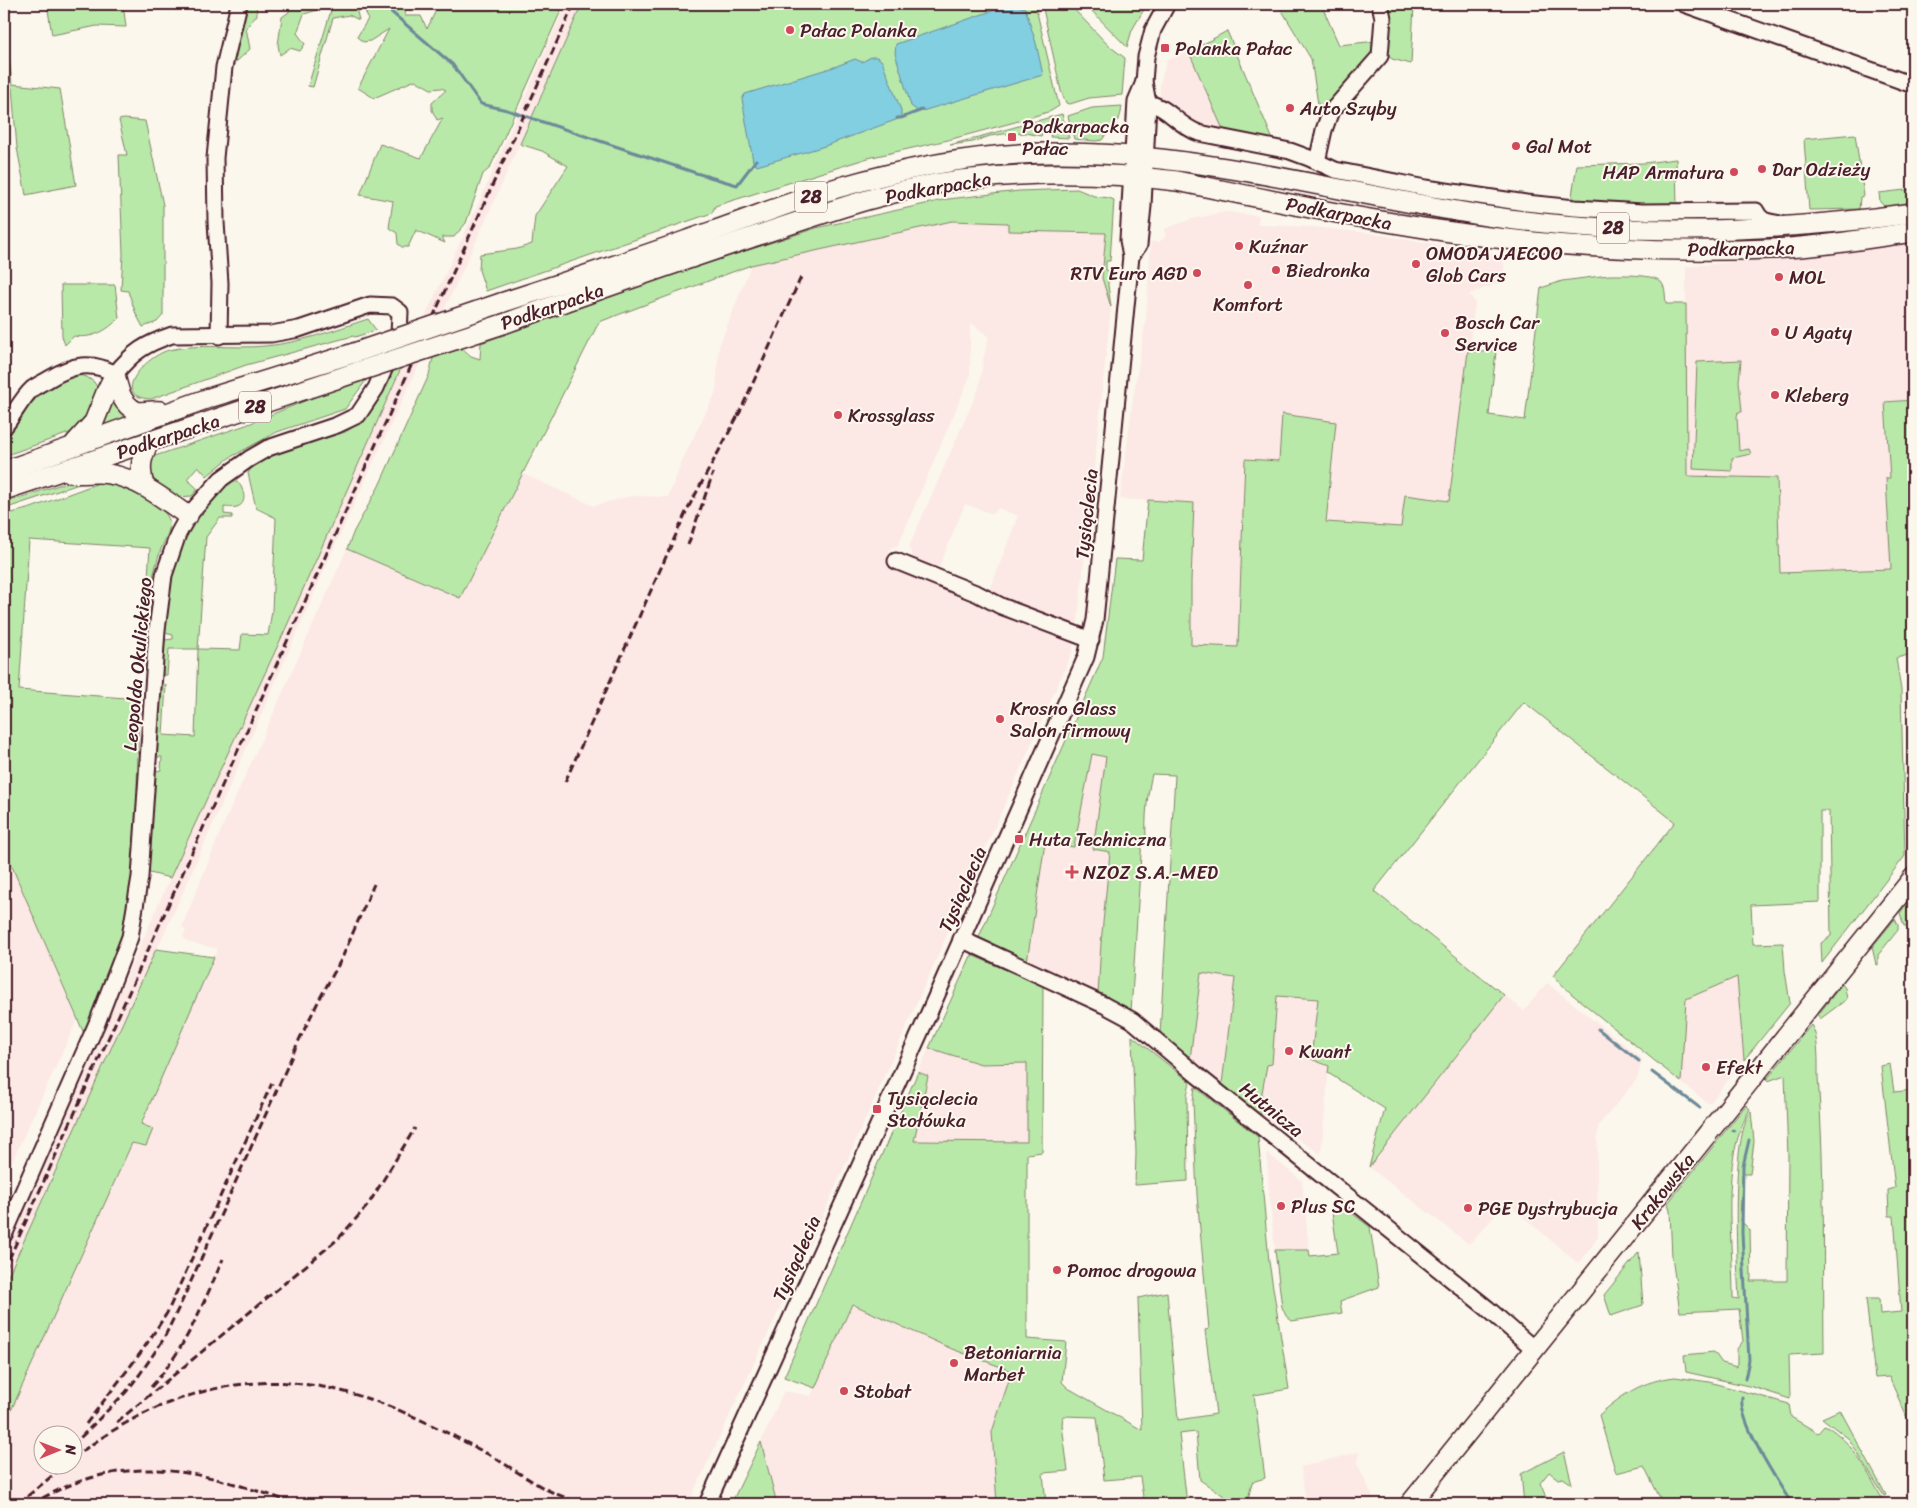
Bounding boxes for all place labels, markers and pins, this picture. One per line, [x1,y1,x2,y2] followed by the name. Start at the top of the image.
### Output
[800,14,917,47] place label: Pałac Polanka
[784,24,796,36] marker: Pałac Polanka
[1175,32,1293,65] place label: Polanka Pałac
[1159,42,1171,54] marker: Polanka Pałac
[1299,92,1397,125] place label: Auto Szyby
[1284,102,1296,114] marker: Auto Szyby
[1022,110,1130,165] place label: Podkarpacka Pałac
[1526,130,1592,163] place label: Gal Mot
[1006,131,1018,143] marker: Podkarpacka Pałac
[1510,140,1522,152] marker: Gal Mot
[1772,153,1870,186] place label: Dar Odzieży
[1603,156,1724,189] place label: HAP Armatura
[1756,163,1768,175] marker: Dar Odzieży
[1728,166,1740,178] marker: HAP Armatura
[1249,230,1309,263] place label: Kuźnar
[1426,237,1563,292] place label: OMODA JAECOO Glob Cars
[1233,240,1245,252] marker: Kuźnar
[1286,254,1371,287] place label: Biedronka
[1070,257,1188,290] place label: RTV Euro AGD
[1410,258,1422,270] marker: OMODA JAECOO Glob Cars
[1789,261,1826,294] place label: MOL
[1270,264,1282,276] marker: Biedronka
[1191,267,1203,279] marker: RTV Euro AGD
[1773,271,1785,283] marker: MOL
[1242,279,1254,291] marker: Komfort
[1213,288,1283,321] place label: Komfort
[1455,306,1540,361] place label: Bosch Car Service
[1785,316,1852,349] place label: U Agaty
[1769,326,1781,338] marker: U Agaty
[1439,327,1451,339] marker: Bosch Car Service
[1785,379,1849,412] place label: Kleberg
[1769,389,1781,401] marker: Kleberg
[848,399,935,432] place label: Krossglass
[832,409,844,421] marker: Krossglass
[1010,692,1131,747] place label: Krosno Glass Salon firmowy
[994,713,1006,725] marker: Krosno Glass Salon firmowy
[1029,823,1167,856] place label: Huta Techniczna
[1013,833,1025,845] marker: Huta Techniczna
[1083,856,1219,889] place label: NZOZ S.A.-MED
[1065,865,1079,879] marker: NZOZ S.A.-MED
[1299,1035,1352,1068] place label: Kwant
[1283,1045,1295,1057] marker: Kwant
[1716,1051,1764,1084] place label: Efekt
[1700,1061,1712,1073] marker: Efekt
[887,1082,979,1137] place label: Tysiąclecia Stołówka
[871,1103,883,1115] marker: Tysiąclecia Stołówka
[1291,1190,1356,1223] place label: Plus SC
[1478,1192,1618,1225] place label: PGE Dystrybucja
[1275,1200,1287,1212] marker: Plus SC
[1462,1202,1474,1214] marker: PGE Dystrybucja
[1067,1254,1196,1287] place label: Pomoc drogowa
[1051,1264,1063,1276] marker: Pomoc drogowa
[964,1336,1062,1391] place label: Betoniarnia Marbet
[948,1357,960,1369] marker: Betoniarnia Marbet
[854,1375,913,1408] place label: Stobat
[838,1385,850,1397] marker: Stobat

